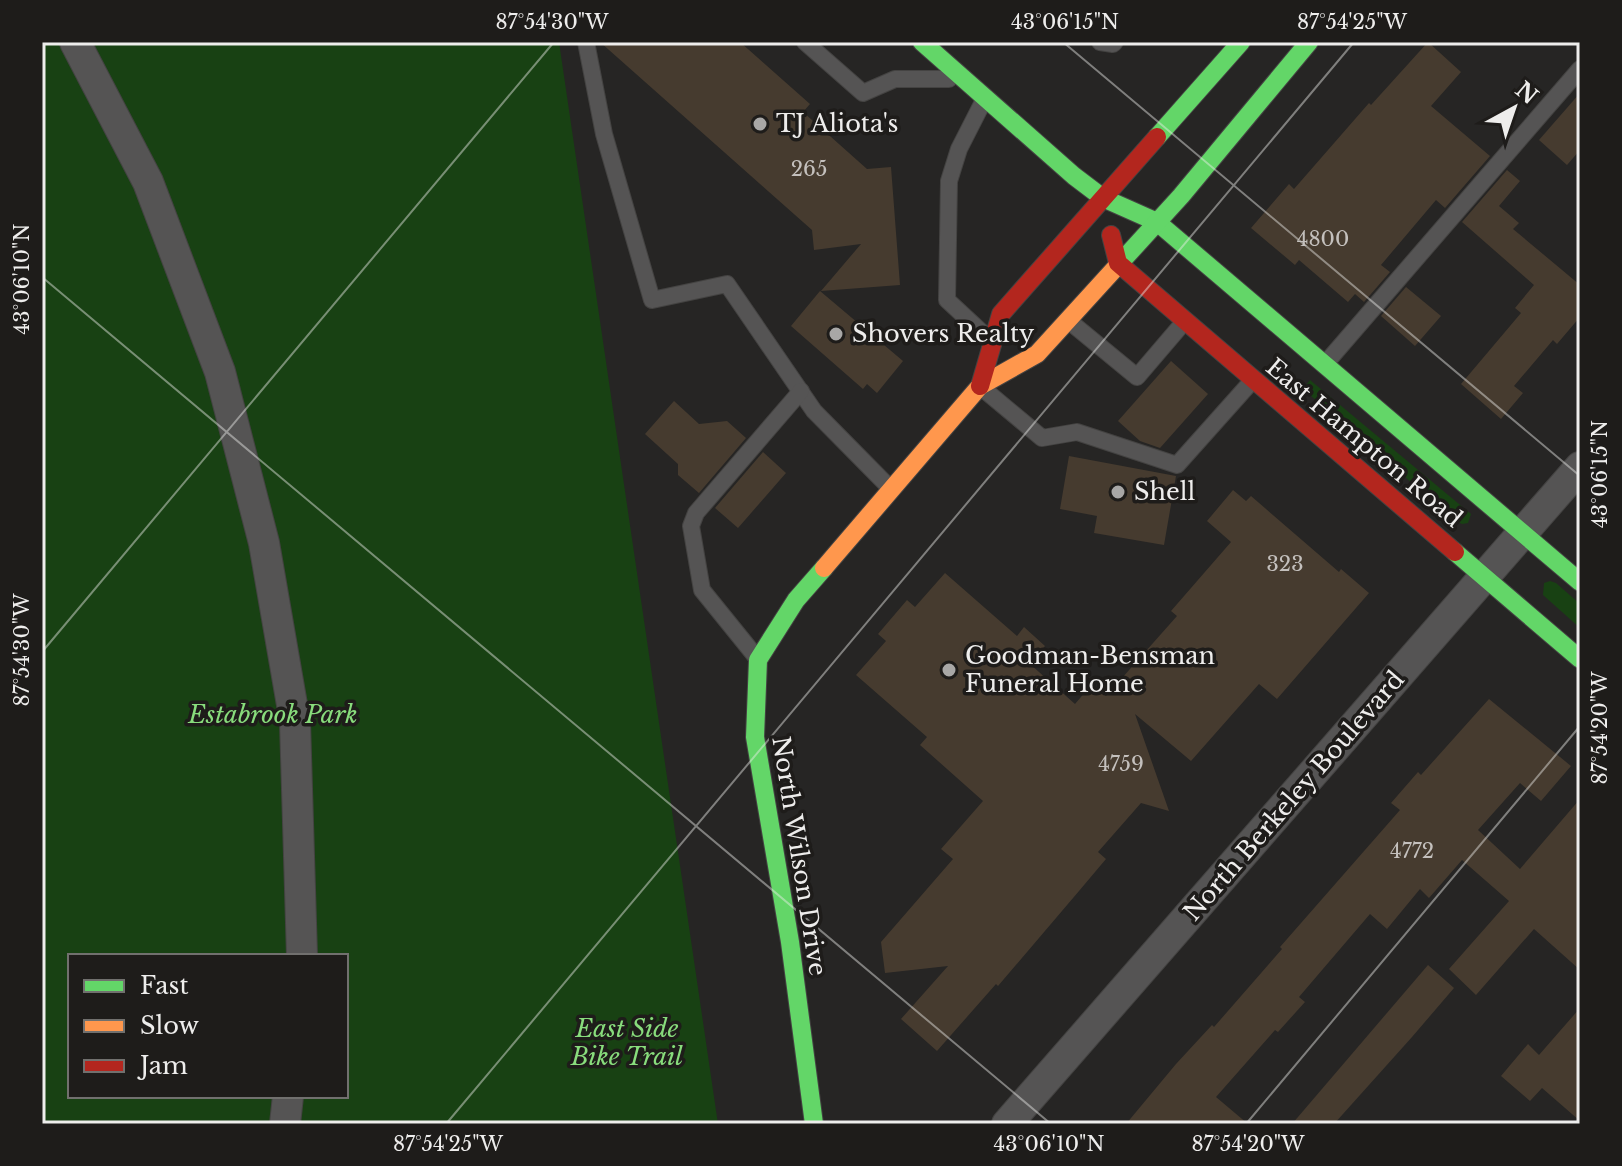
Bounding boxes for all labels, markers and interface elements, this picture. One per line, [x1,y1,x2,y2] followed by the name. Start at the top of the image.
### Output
[495,10,609,34] text: 87°54'30"W
[1011,10,1119,34] text: 43°06'15"N
[1297,10,1408,34] text: 87°54'25"W
[1474,68,1554,148] north arrow
[1510,76,1543,110] text: N
[776,109,898,138] place label: TJ Aliota's
[751,115,769,133] marker: TJ Aliota's
[791,157,827,181] house number: 265
[10,224,34,334] text: 43°06'10"N
[1297,227,1349,251] house number: 4800
[852,319,1035,348] place label: Shovers Realty
[827,325,845,343] marker: Shovers Realty
[1260,352,1468,533] street label: East Hampton Road
[1588,420,1612,528] text: 43°06'15"N
[1134,477,1196,506] place label: Shell
[1109,483,1127,501] marker: Shell
[1267,552,1303,576] house number: 323
[10,593,34,707] text: 87°54'30"W
[965,641,1215,698] place label: Goodman-Bensman Funeral Home
[940,661,958,679] marker: Goodman-Bensman Funeral Home
[1177,665,1410,926] street label: North Berkeley Boulevard
[1588,671,1612,785] text: 87°54'20"W
[187,700,358,729] park label: Estabrook Park
[766,734,833,978] street label: North Wilson Drive
[1098,752,1144,776] house number: 4759
[1390,839,1434,863] house number: 4772
[68,954,348,1098] legend
[140,971,188,1000] text: Fast
[140,1011,199,1040] text: Slow
[570,1014,683,1071] park label: East Side Bike Trail
[137,1051,188,1080] text: Jam
[393,1132,504,1156] text: 87°54'25"W
[994,1132,1104,1156] text: 43°06'10"N
[1191,1132,1305,1156] text: 87°54'20"W

